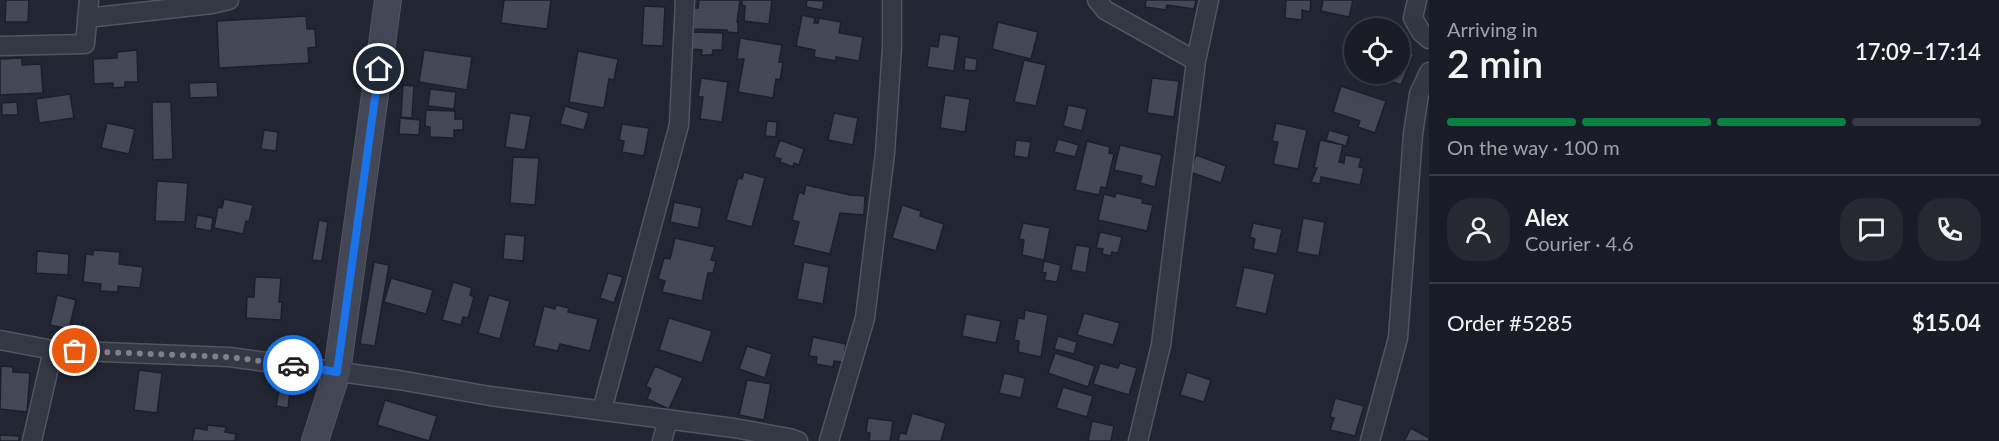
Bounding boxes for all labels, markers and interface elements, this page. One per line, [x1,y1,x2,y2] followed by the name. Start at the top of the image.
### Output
[1447,17,1538,41] text: Arriving in
[1344,18,1410,84] map controls
[1344,18,1410,84] button: locate
[1855,38,1981,65] text: 17:09–17:14
[1447,40,1543,86] text: 2 min
[353,43,404,94] pin
[362,52,395,85] icon: home
[1447,135,1620,159] text: On the way · 100 m
[1447,198,1510,261] button: person
[1840,198,1903,261] button: chat
[1918,198,1981,261] button: phone
[1525,204,1569,231] text: Alex
[1525,231,1634,255] text: Courier · 4.6
[1447,309,1573,336] text: Order #5285
[1912,309,1981,336] text: $15.04
[49,325,100,376] pin
[58,334,91,367] icon: bag
[263,335,323,395] courier
[277,349,310,382] icon: car

